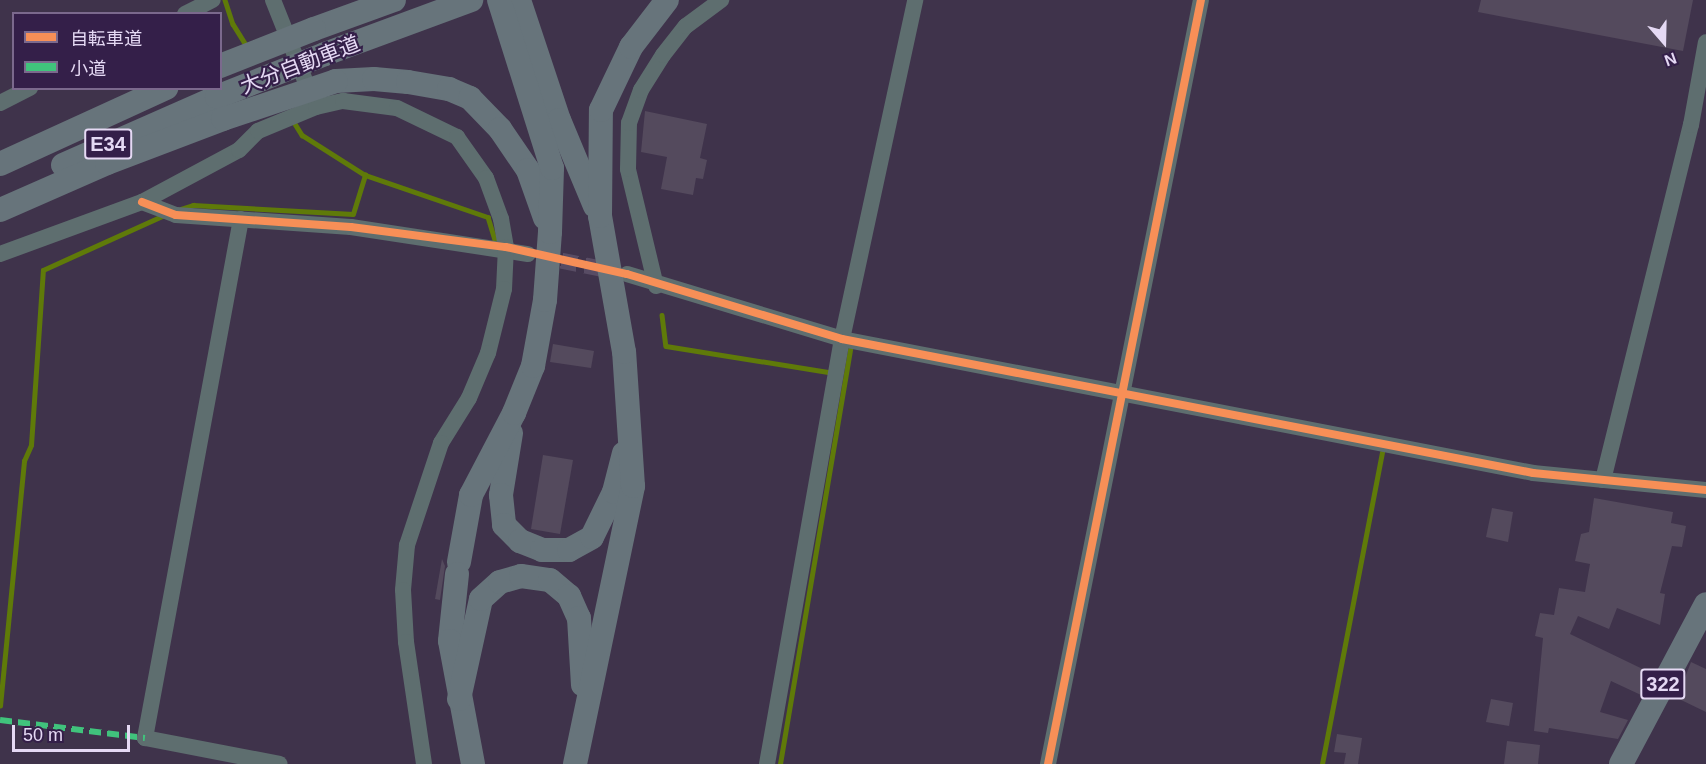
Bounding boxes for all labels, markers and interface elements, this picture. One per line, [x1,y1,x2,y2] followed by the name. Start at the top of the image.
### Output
[12,12,222,90] legend
[1634,12,1694,72] north arrow
[70,29,142,49] text: 自転車道
[237,31,363,99] street label: 大分自動車道
[1662,49,1679,69] text: N
[70,59,106,79] text: 小道
[84,127,132,161] road number: E34
[1639,667,1687,701] road number: 322
[15,713,134,751] scale bar
[23,725,63,745] text: 50 m

